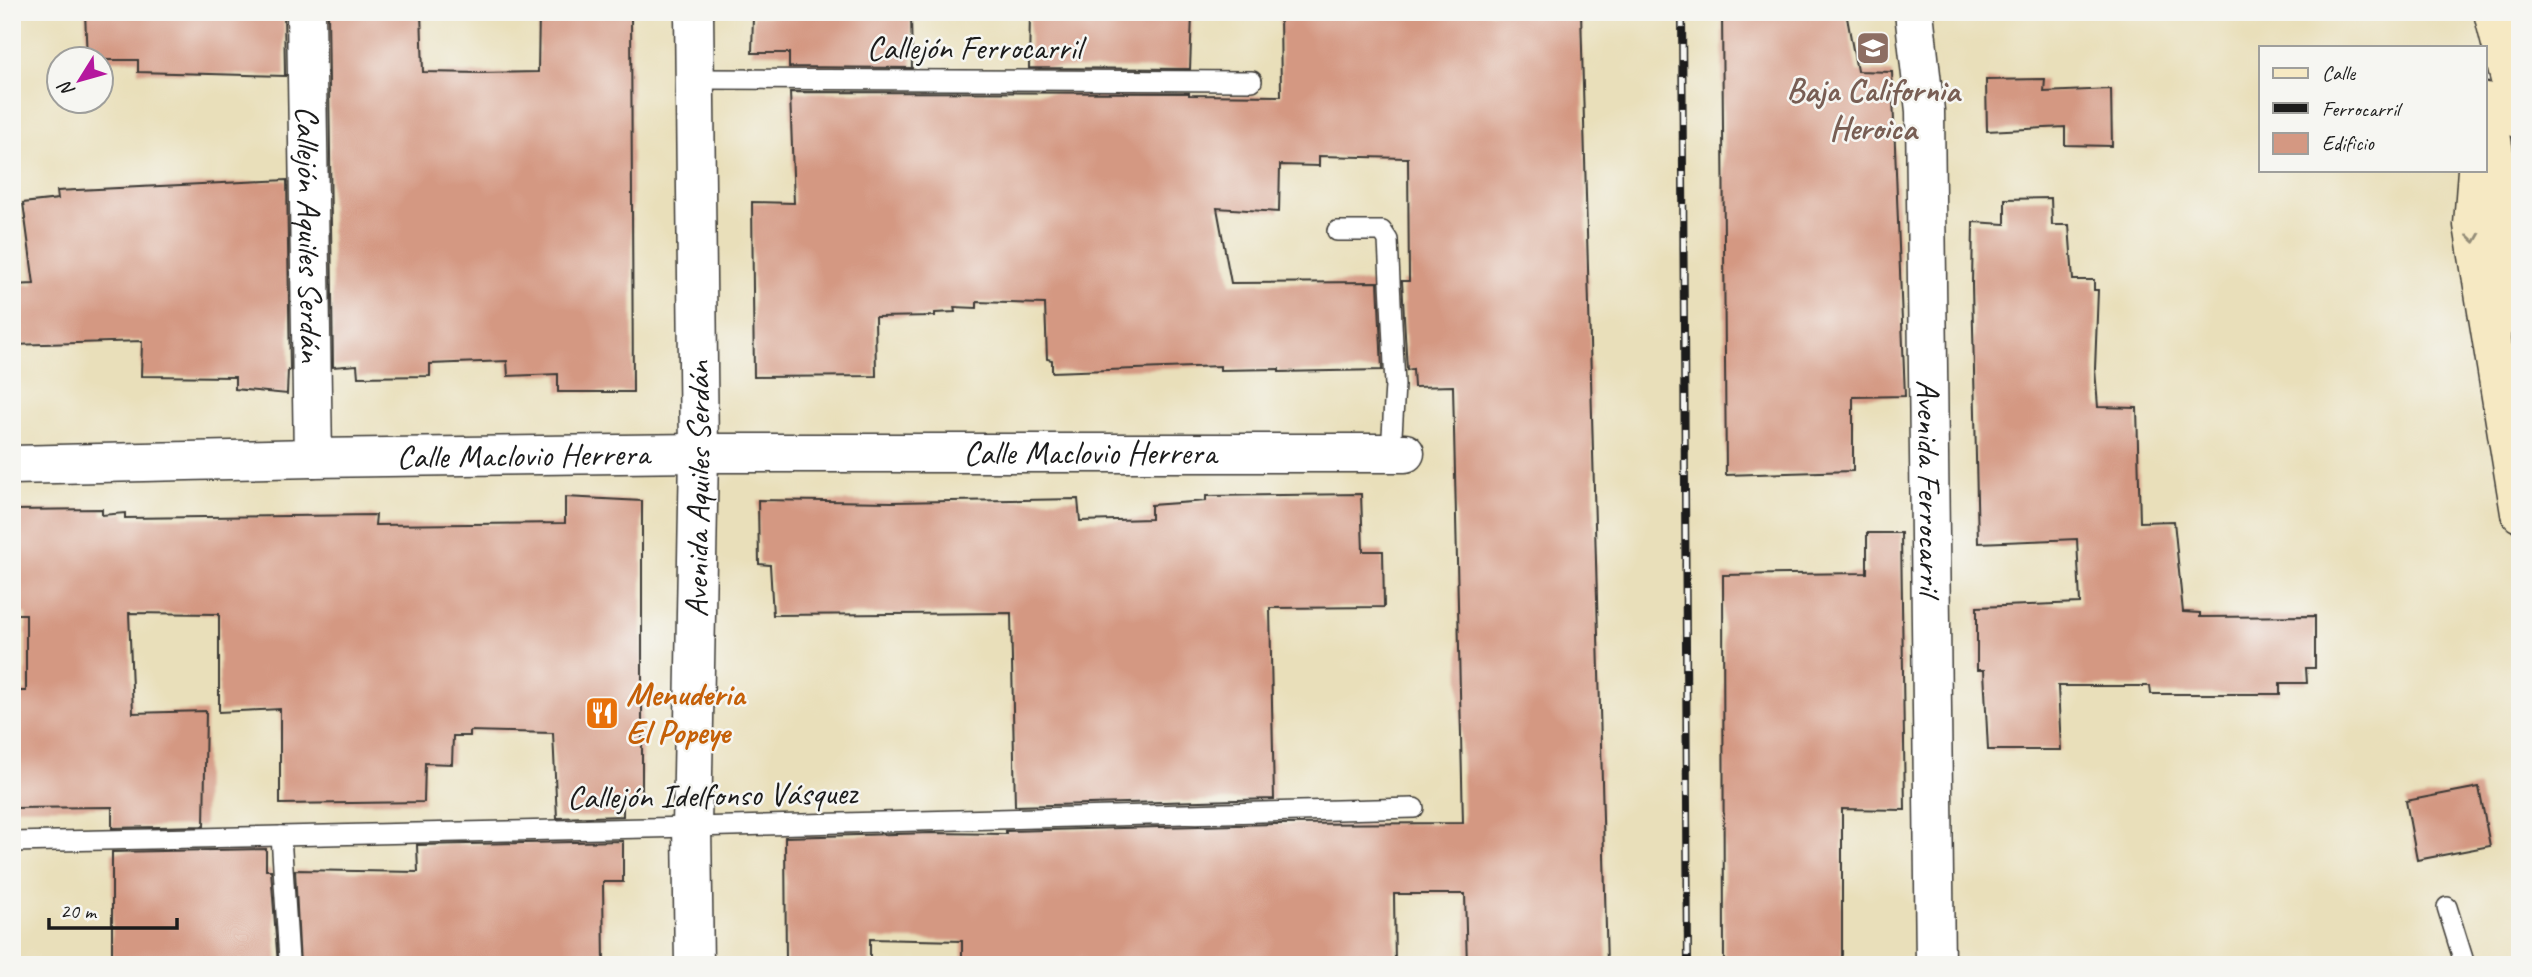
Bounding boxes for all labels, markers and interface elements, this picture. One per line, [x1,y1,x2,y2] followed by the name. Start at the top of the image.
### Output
[867,27,1087,69] street label: Callejón Ferrocarril
[1854,29,1892,67] school or university icon: Baja California Heroica
[46,46,116,116] north arrow
[2259,46,2486,172] legend
[2322,60,2356,86] text: Calle
[1787,69,1962,149] place label: Baja California Heroica
[52,75,80,102] text: N
[2322,96,2403,122] text: Ferrocarril
[286,105,333,364] street label: Callejón Aquiles Serdán
[2322,130,2375,156] text: Edificio
[2467,232,2482,244] one-way arrow
[675,360,720,618] street label: Avenida Aquiles Serdán
[1907,379,1952,601] street label: Avenida Ferrocarril
[964,432,1219,474] street label: Calle Maclovio Herrera
[396,433,652,478] street label: Calle Maclovio Herrera
[626,673,747,753] place label: Menuderia El Popeye
[583,694,621,732] restaurant icon: Menuderia El Popeye
[567,771,860,819] street label: Callejón Idelfonso Vásquez
[49,886,177,930] scale bar
[60,898,98,924] text: 20 m

